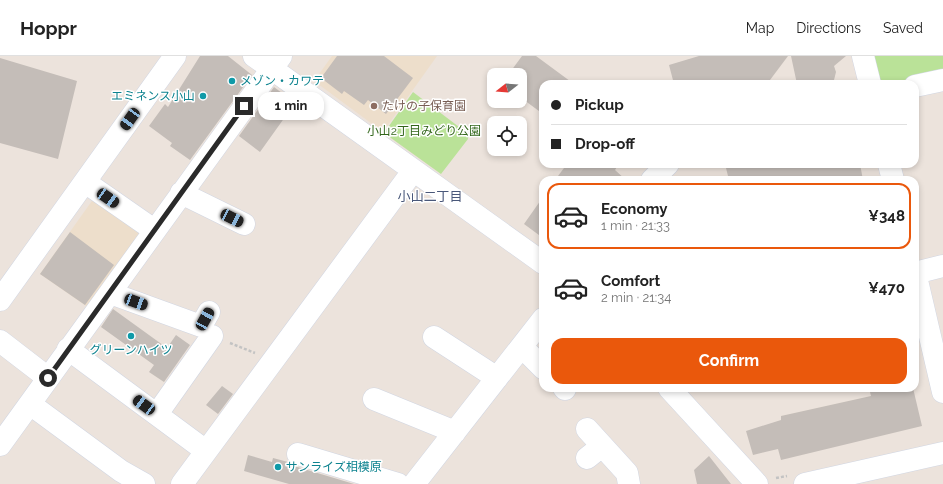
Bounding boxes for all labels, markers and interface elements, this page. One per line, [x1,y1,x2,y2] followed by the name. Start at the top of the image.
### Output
[20,17,77,39] text: Hoppr
[746,20,774,36] text: Map
[796,20,861,36] text: Directions
[883,20,923,36] text: Saved
[487,68,527,108] north arrow
[487,68,527,156] map controls
[240,74,324,88] place label: メゾン・カワテ
[227,76,237,86] marker: メゾン・カワテ
[111,89,195,103] place label: エミネンス小山
[198,91,208,101] marker: エミネンス小山
[258,92,324,120] callout: 1 min
[575,96,624,114] text: Pickup
[235,97,253,115] route end
[275,98,307,113] text: 1 min
[382,99,466,113] place label: たけの子保育園
[369,101,379,111] marker: たけの子保育園
[118,106,142,132] car
[487,116,527,156] button: locate
[367,124,481,138] park label: 小山2丁目みどり公園
[575,135,635,153] text: Drop-off
[95,186,121,210] car
[397,189,463,204] district label: 小山二丁目
[553,198,589,234] icon: car
[601,200,668,218] text: Economy
[219,207,245,229] car
[868,207,905,225] text: ¥348
[601,218,670,233] text: 1 min · 21:33
[553,270,589,306] icon: car
[601,272,660,290] text: Comfort
[868,279,905,297] text: ¥470
[601,290,671,305] text: 2 min · 21:34
[123,292,149,312] car
[194,306,216,332] car
[126,331,136,341] marker: グリーンハイツ
[551,338,907,384] button: Confirm
[89,343,173,357] place label: グリーンハイツ
[39,369,57,387] route start
[131,393,157,417] car
[286,460,382,474] place label: サンライズ相模原
[273,462,283,472] marker: サンライズ相模原

